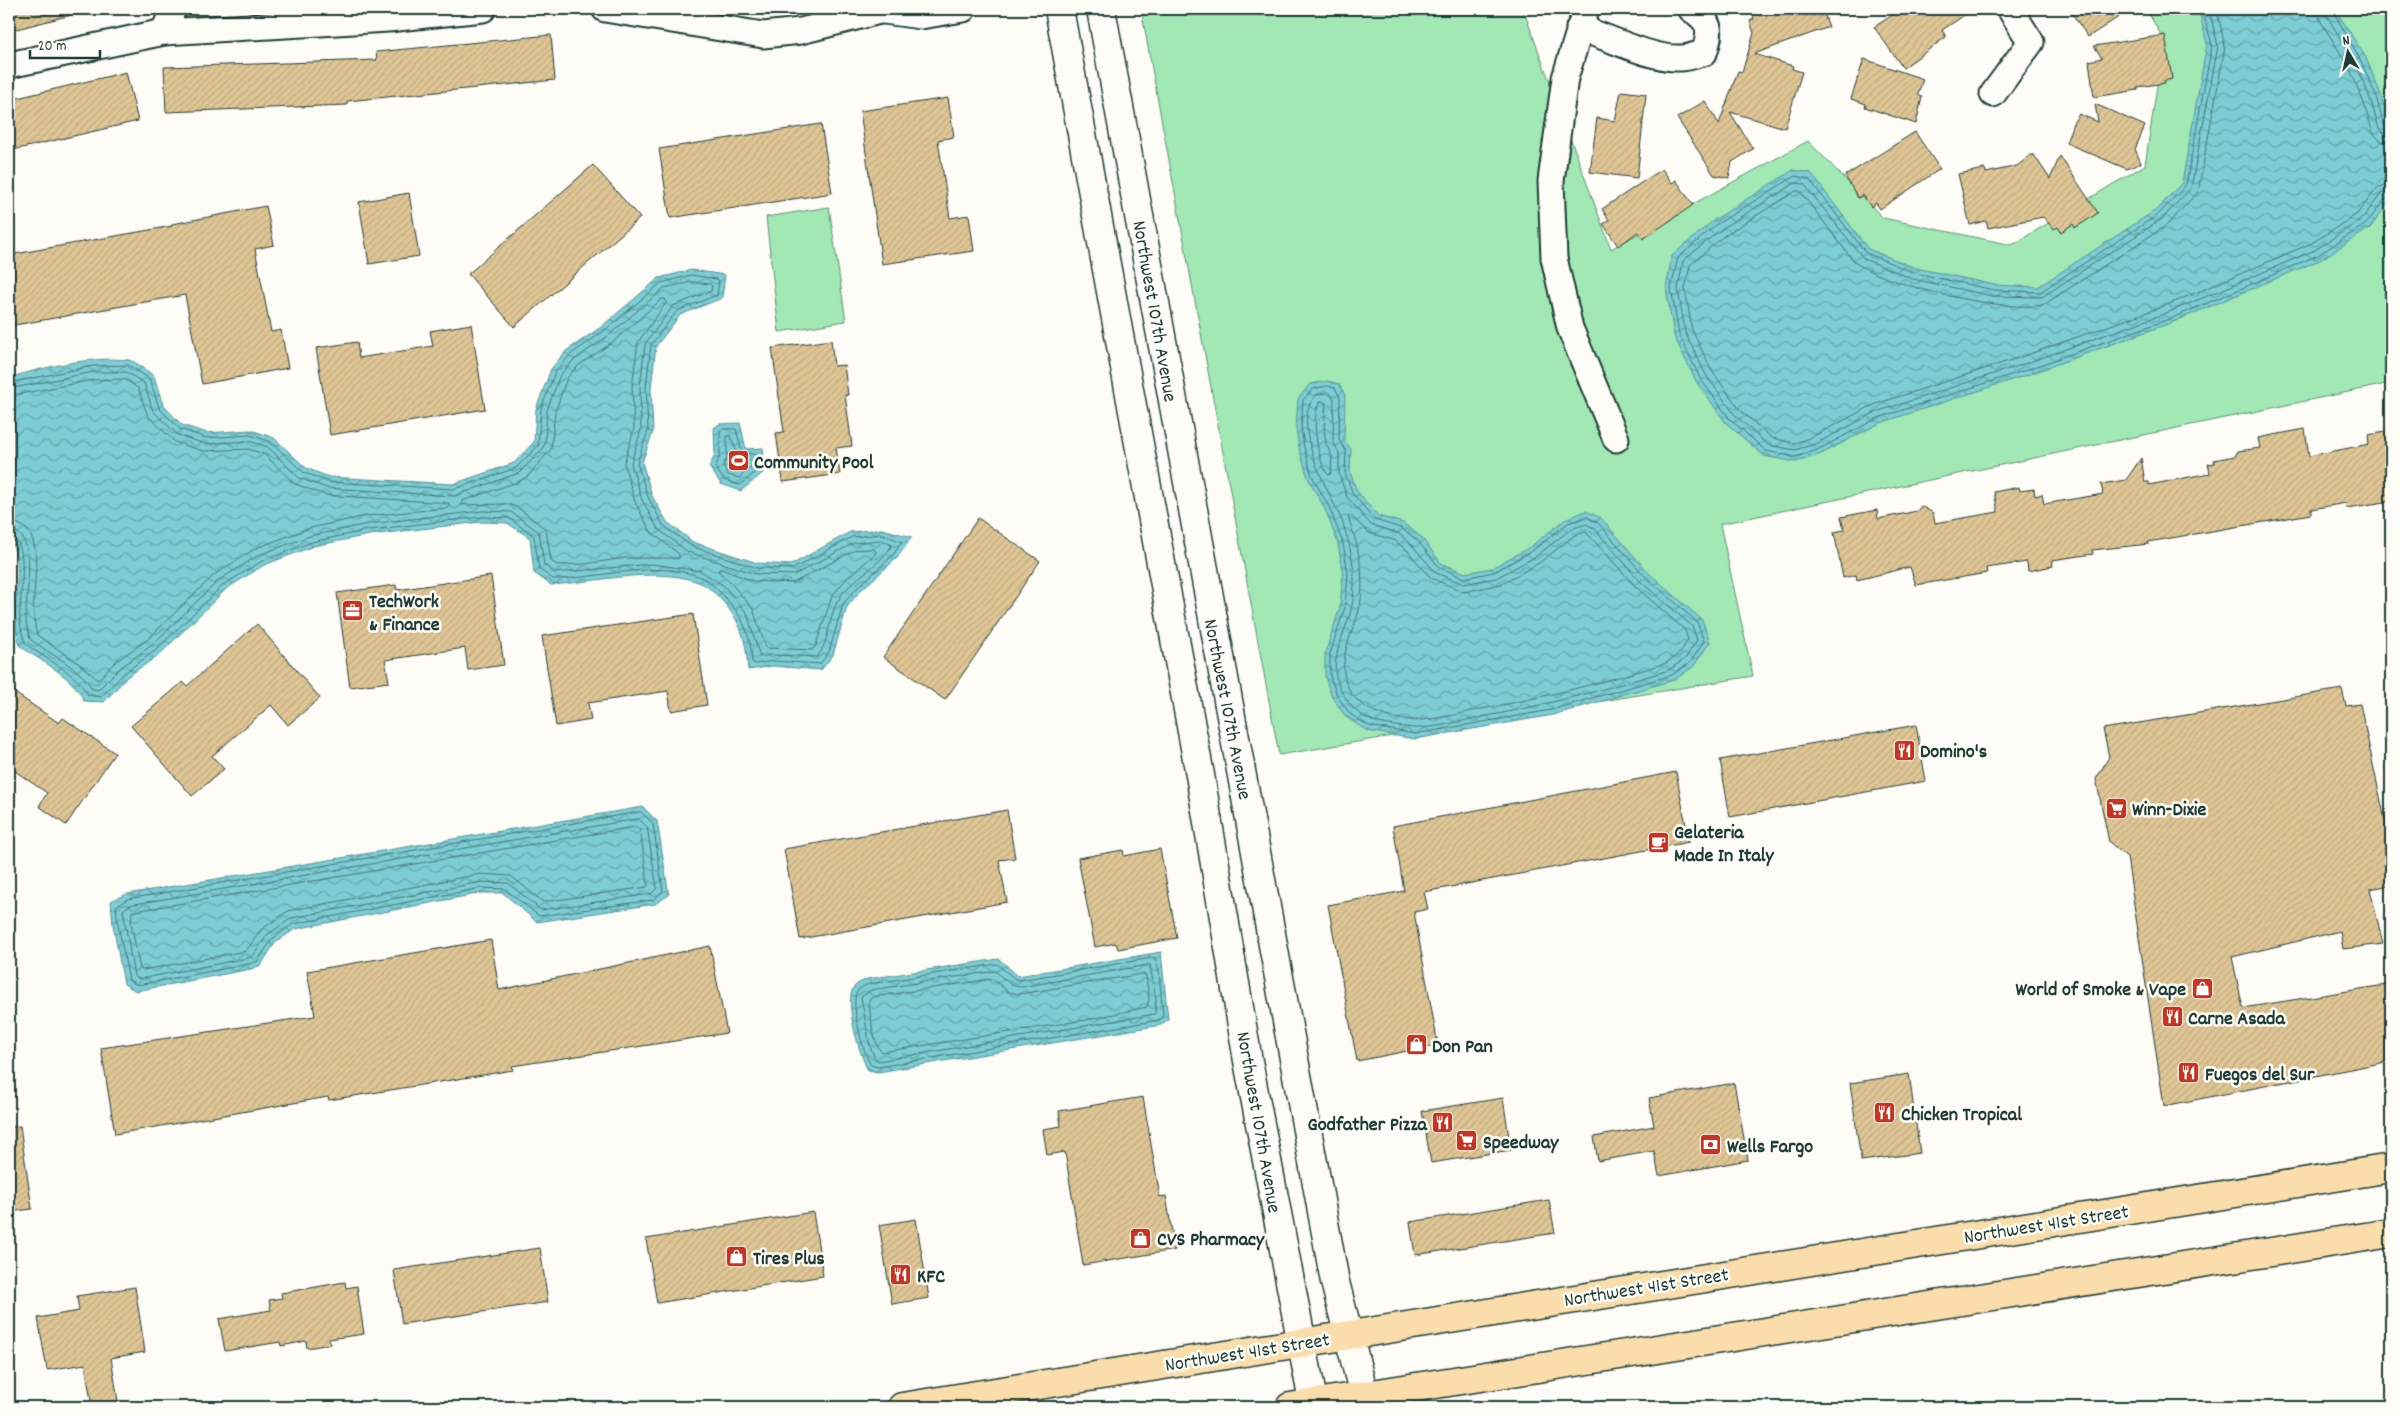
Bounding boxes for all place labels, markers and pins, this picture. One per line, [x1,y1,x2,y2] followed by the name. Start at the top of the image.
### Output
[726,449,750,473] sports icon: Community Pool
[754,450,874,478] place label: Community Pool
[369,589,440,640] place label: TechWork & Finance
[341,599,365,623] office icon: TechWork & Finance
[1892,738,1916,762] restaurant icon: Domino's
[1920,739,1987,767] place label: Domino's
[2104,796,2128,820] supermarket icon: Winn-Dixie
[2132,797,2207,825] place label: Winn-Dixie
[1674,820,1775,871] place label: Gelateria Made In Italy
[1646,831,1670,855] cafe icon: Gelateria Made In Italy
[2190,976,2214,1000] shop icon: World of Smoke & Vape
[2016,977,2186,1005] place label: World of Smoke & Vape
[2160,1005,2184,1029] restaurant icon: Carne Asada
[2188,1006,2285,1034] place label: Carne Asada
[1404,1033,1428,1057] shop icon: Don Pan
[1432,1034,1493,1062] place label: Don Pan
[2177,1061,2201,1085] restaurant icon: Fuegos del Sur
[2205,1062,2315,1090] place label: Fuegos del Sur
[1873,1101,1897,1125] restaurant icon: Chicken Tropical
[1901,1102,2022,1130] place label: Chicken Tropical
[1431,1111,1455,1135] restaurant icon: Godfather Pizza
[1308,1112,1428,1140] place label: Godfather Pizza
[1455,1129,1479,1153] supermarket icon: Speedway
[1483,1130,1559,1158] place label: Speedway
[1699,1133,1723,1157] bank icon: Wells Fargo
[1727,1134,1813,1162] place label: Wells Fargo
[1129,1226,1153,1250] shop icon: CVS Pharmacy
[1157,1227,1265,1255] place label: CVS Pharmacy
[725,1245,749,1269] shop icon: Tires Plus
[753,1246,825,1274] place label: Tires Plus
[889,1263,913,1287] restaurant icon: KFC
[917,1264,945,1292] place label: KFC

